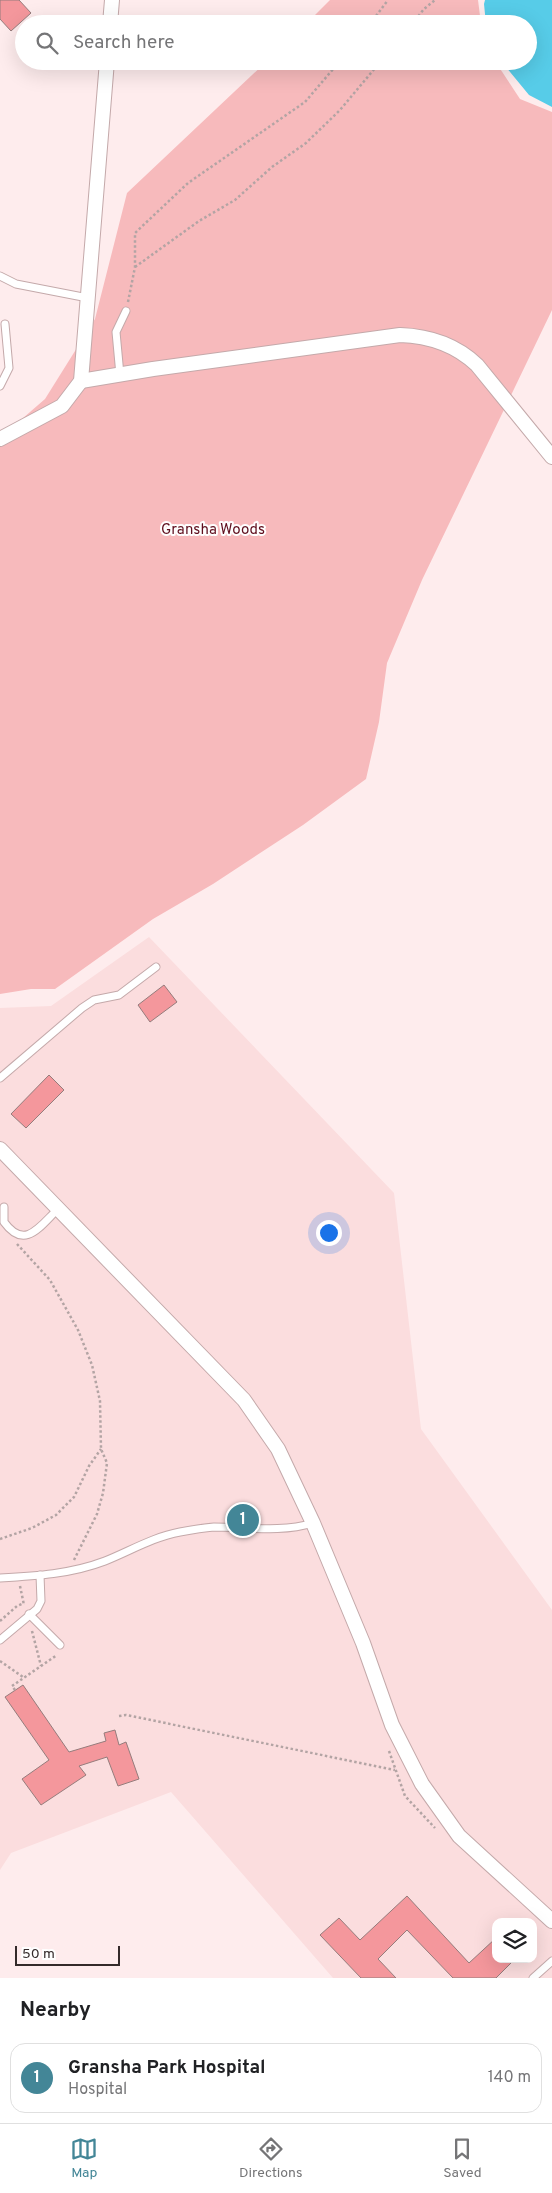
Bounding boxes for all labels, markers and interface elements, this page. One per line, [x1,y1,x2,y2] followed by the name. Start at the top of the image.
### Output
[15,15,537,70] search box
[33,29,61,57] icon: search
[73,31,175,55] text: Search here
[161,521,265,540] park label: Gransha Woods
[316,1220,342,1246] your location
[227,1501,259,1539] pin: 1
[492,1918,537,1963] map controls
[492,1918,537,1963] button: layers
[15,1943,120,1966] scale bar
[22,1946,55,1963] text: 50 m
[20,1997,91,2024] text: Nearby
[68,2056,266,2080] text: Gransha Park Hospital
[34,2068,40,2088] text: 1
[488,2068,531,2088] text: 140 m
[68,2080,127,2100] text: Hospital
[70,2135,98,2182] tab: Map
[239,2135,303,2182] tab: Directions
[443,2135,482,2182] tab: Saved

